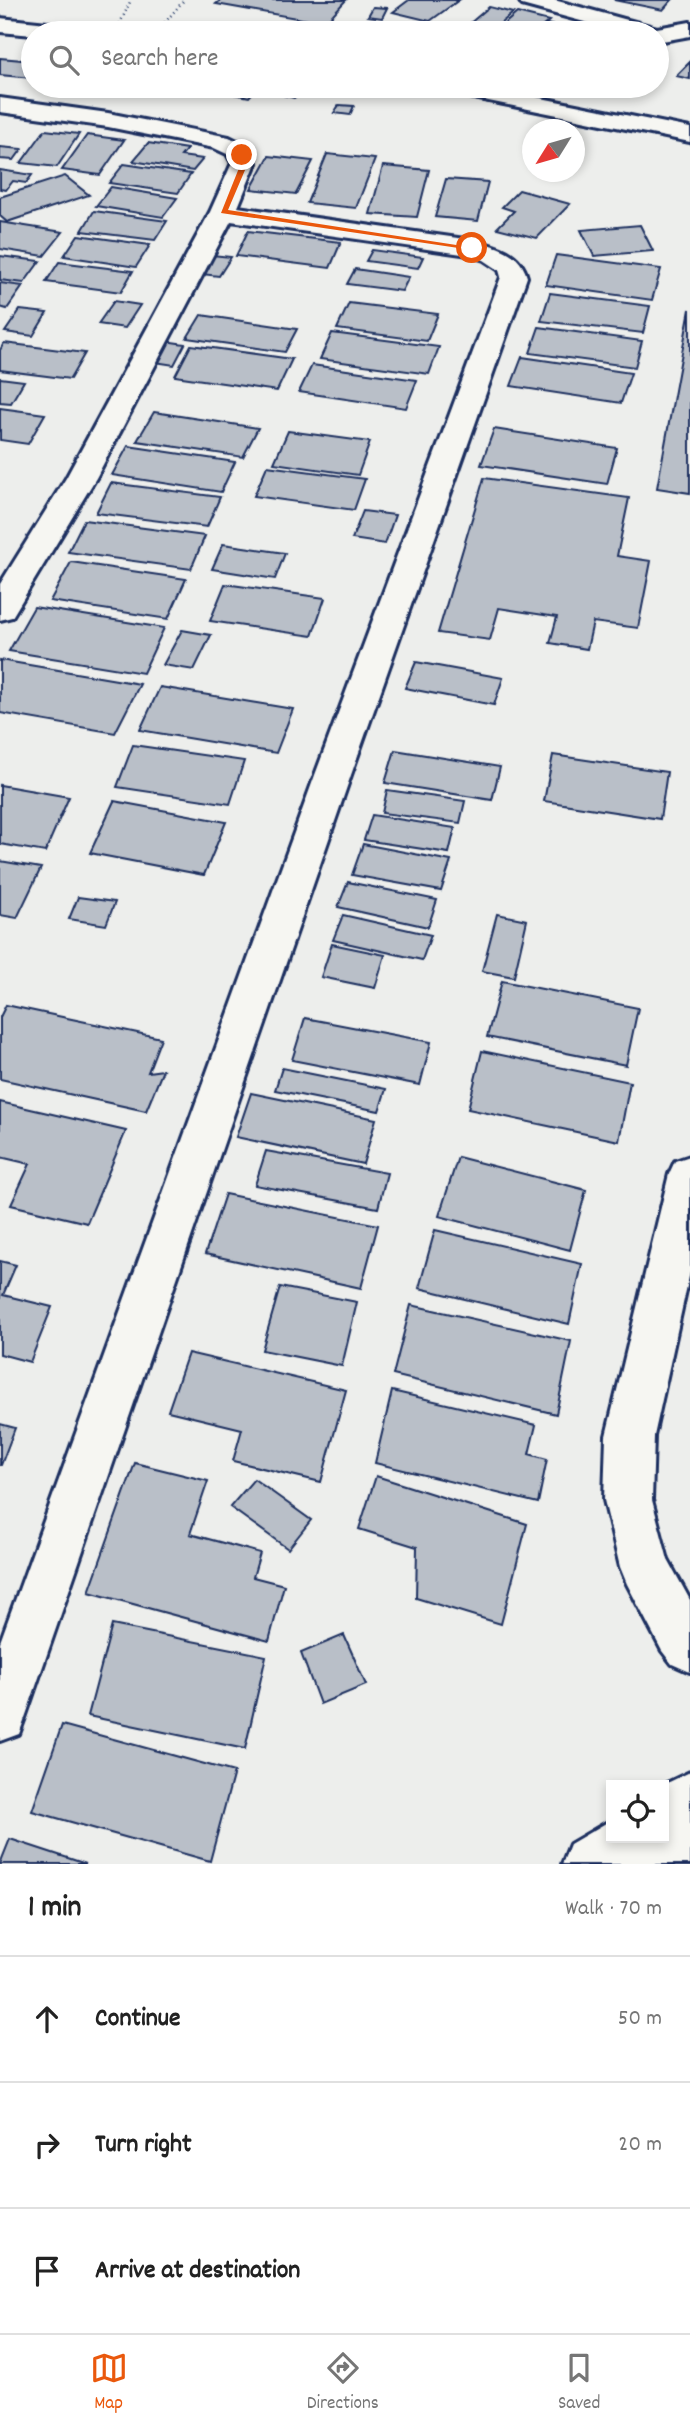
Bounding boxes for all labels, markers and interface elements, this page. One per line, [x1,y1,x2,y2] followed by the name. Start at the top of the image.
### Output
[21,21,669,98] search box
[45,41,83,79] icon: search
[101,41,219,78] text: Search here
[522,119,585,182] north arrow
[226,139,257,170] route end
[456,232,487,263] route start
[606,1780,669,1843] map controls
[606,1780,669,1843] button: locate
[28,1888,81,1931] text: 1 min
[565,1893,662,1926] text: Walk · 70 m
[28,2000,66,2038] icon: ahead
[95,2001,180,2038] text: Continue
[618,2003,662,2036] text: 50 m
[28,2126,66,2164] icon: right
[95,2127,192,2164] text: Turn right
[618,2129,662,2162] text: 20 m
[28,2252,66,2290] icon: arrive
[95,2253,300,2290] text: Arrive at destination
[90,2349,128,2418] tab: Map
[307,2349,379,2418] tab: Directions
[558,2349,600,2418] tab: Saved

